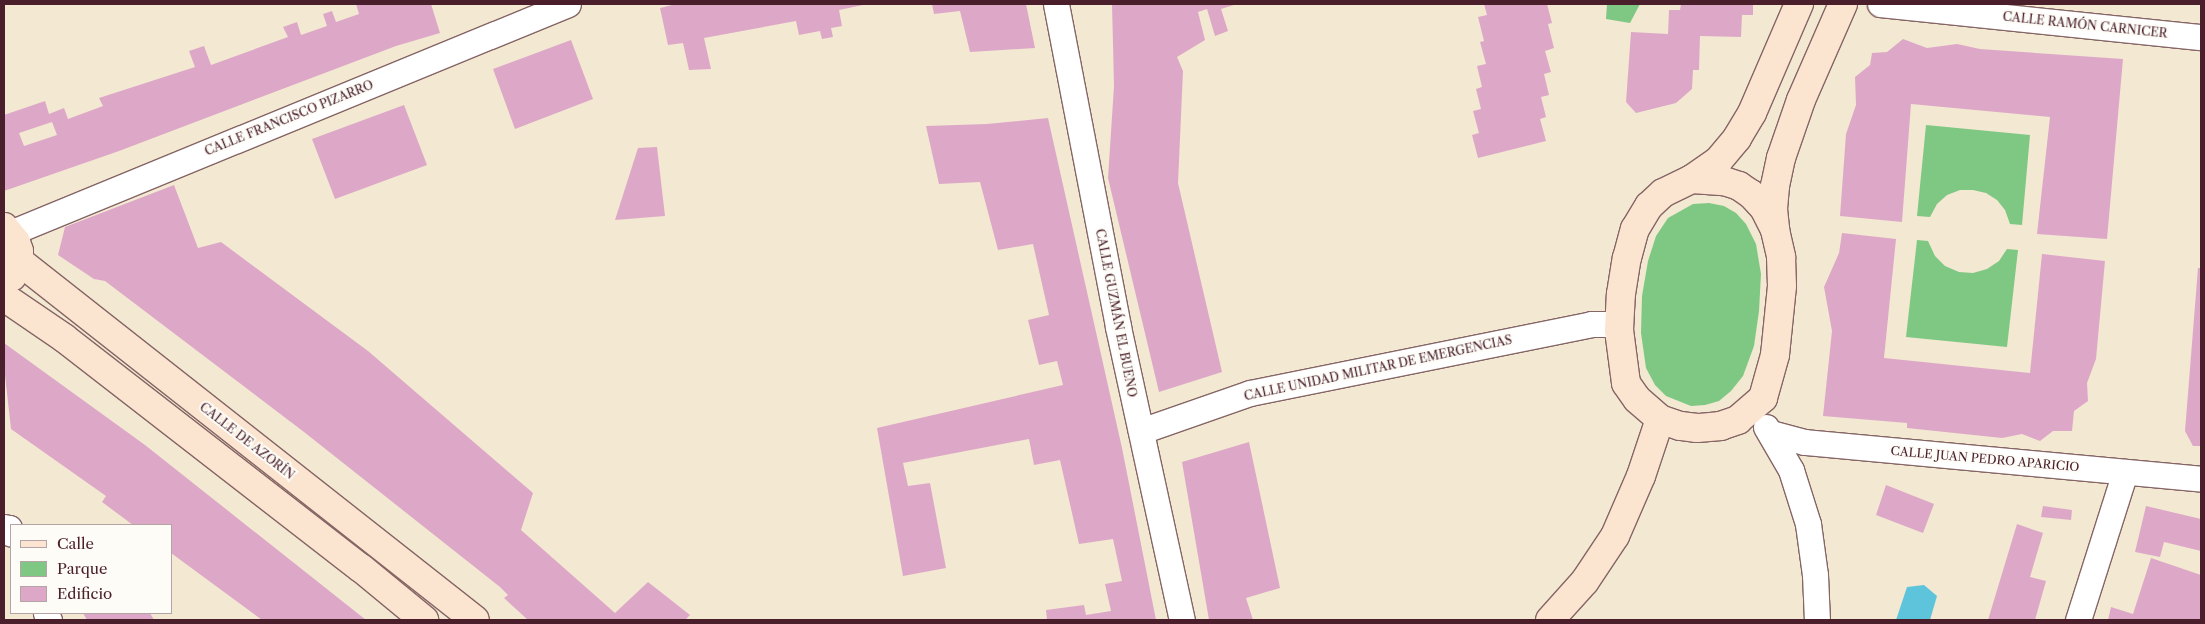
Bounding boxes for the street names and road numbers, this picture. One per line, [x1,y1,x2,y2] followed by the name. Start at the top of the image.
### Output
[2002,9,2168,41] street label: CALLE RAMÓN CARNICER
[203,77,375,159] street label: CALLE FRANCISCO PIZARRO
[1093,227,1139,399] street label: CALLE GUZMÁN EL BUENO
[1242,332,1514,404] street label: CALLE UNIDAD MILITAR DE EMERGENCIAS
[197,399,297,483] street label: CALLE DE AZORÍN
[1890,444,2080,474] street label: CALLE JUAN PEDRO APARICIO

